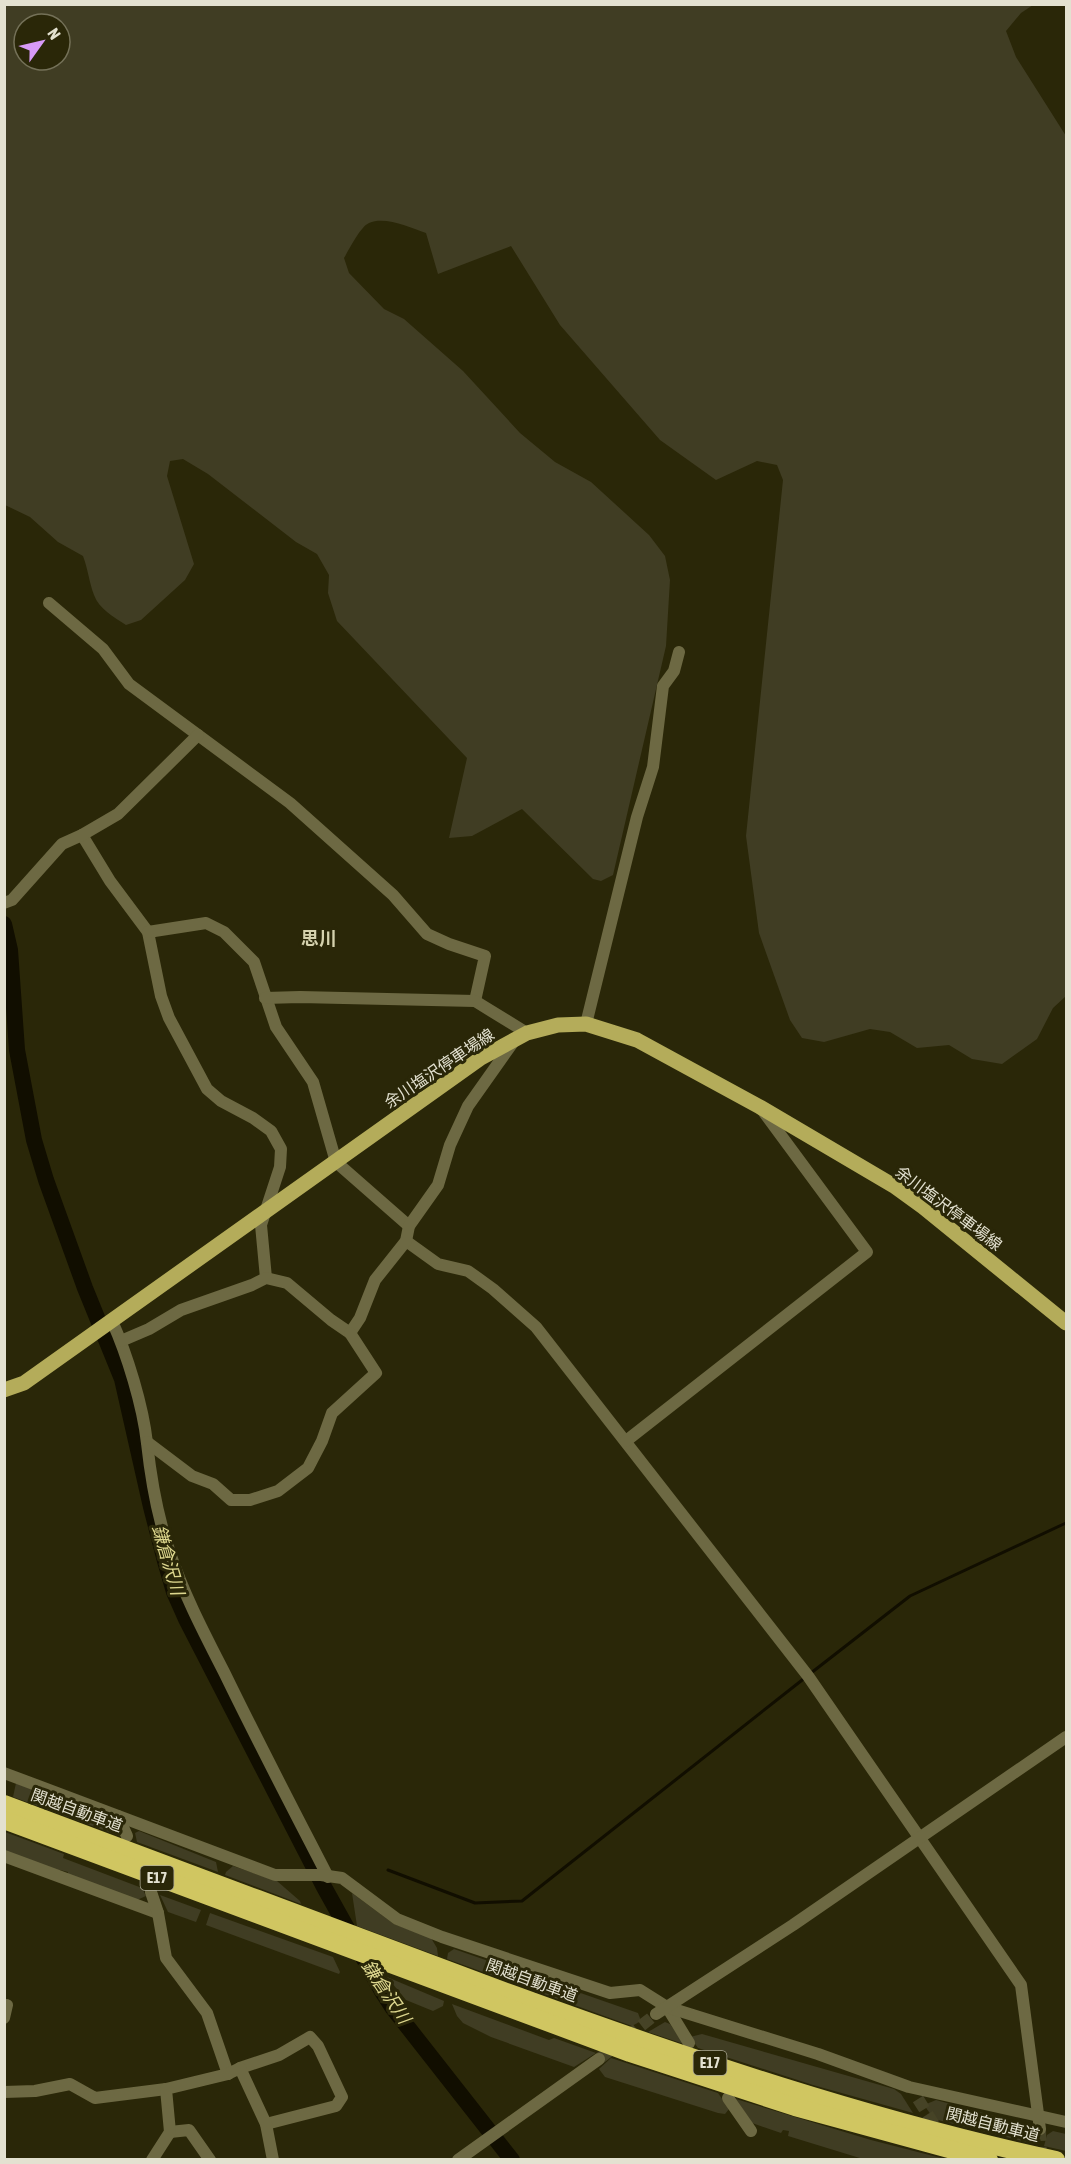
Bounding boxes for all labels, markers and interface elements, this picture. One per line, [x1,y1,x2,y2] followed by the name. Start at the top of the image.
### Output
[12,12,72,72] north arrow
[44,25,65,43] text: N
[301,928,337,949] district label: 思川
[381,1025,497,1111] street label: 余川塩沢停車場線
[892,1162,1006,1254] street label: 余川塩沢停車場線
[148,1522,189,1599] water label: 鎌倉沢川
[29,1785,125,1835] street label: 関越自動車道
[140,1866,174,1890] road number: E17
[484,1955,580,2005] street label: 関越自動車道
[358,1956,416,2029] water label: 鎌倉沢川
[694,2051,726,2075] road number: E17
[944,2104,1042,2144] street label: 関越自動車道

